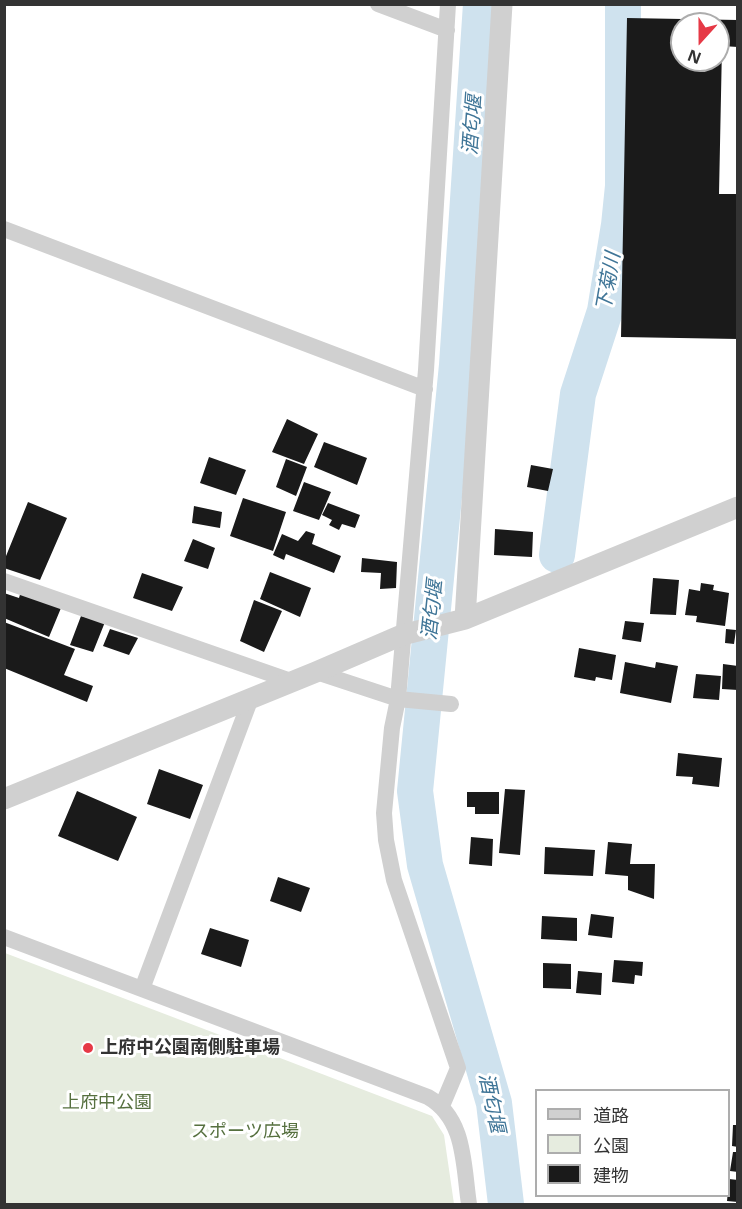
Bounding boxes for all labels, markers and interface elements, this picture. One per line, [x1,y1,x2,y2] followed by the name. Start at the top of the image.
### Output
[670,12,730,72] north arrow
[684,44,704,70] text: N
[459,94,487,156] water label: 酒匂堰
[592,250,626,314] water label: 下菊川
[418,579,448,641] water label: 酒匂堰
[100,1037,280,1059] place label: 上府中公園南側駐車場
[81,1041,95,1055] marker: 上府中公園南側駐車場
[473,1071,509,1135] water label: 酒匂堰
[535,1089,730,1197] legend
[62,1092,152,1114] park label: 上府中公園
[593,1103,629,1127] text: 道路
[191,1121,299,1143] park label: スポーツ広場
[593,1133,629,1157] text: 公園
[593,1163,629,1187] text: 建物

